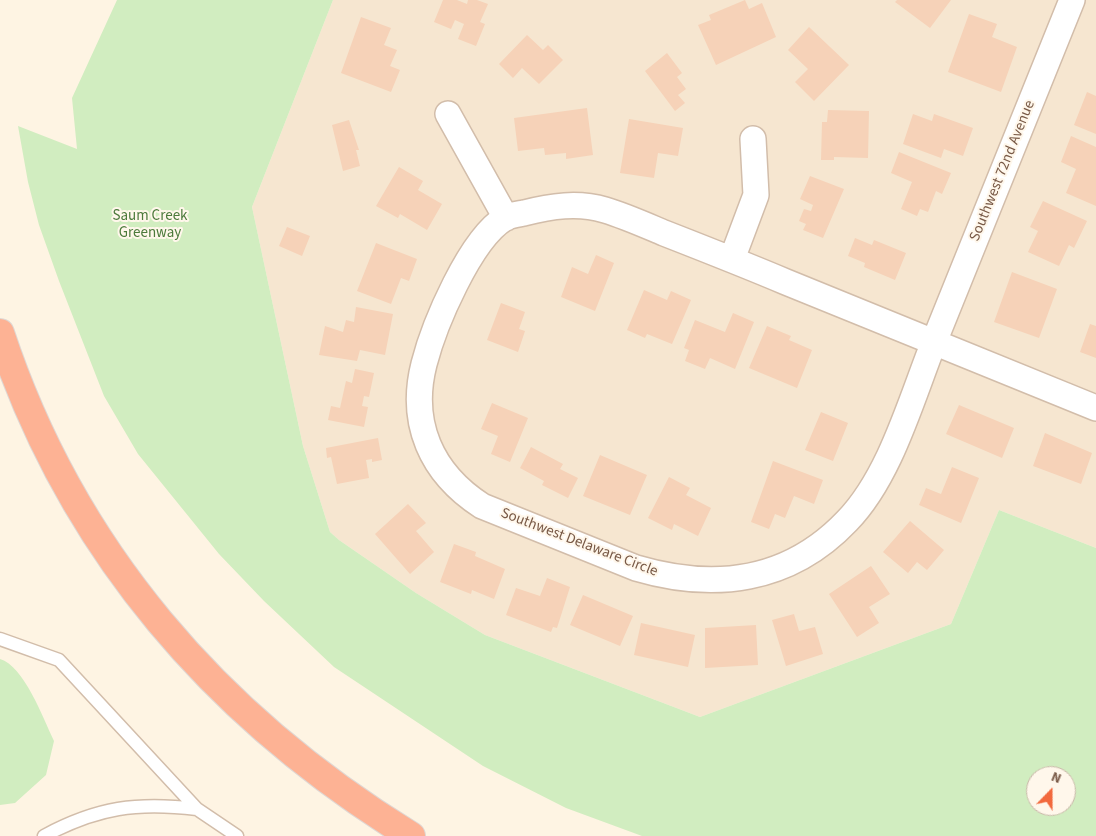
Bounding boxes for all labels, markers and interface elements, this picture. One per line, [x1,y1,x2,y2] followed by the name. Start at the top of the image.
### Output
[966,98,1040,244] street label: Southwest 72nd Avenue
[112,208,188,243] park label: Saum Creek Greenway
[498,505,660,581] street label: Southwest Delaware Circle
[1026,766,1076,816] north arrow
[1048,767,1064,789] text: N

